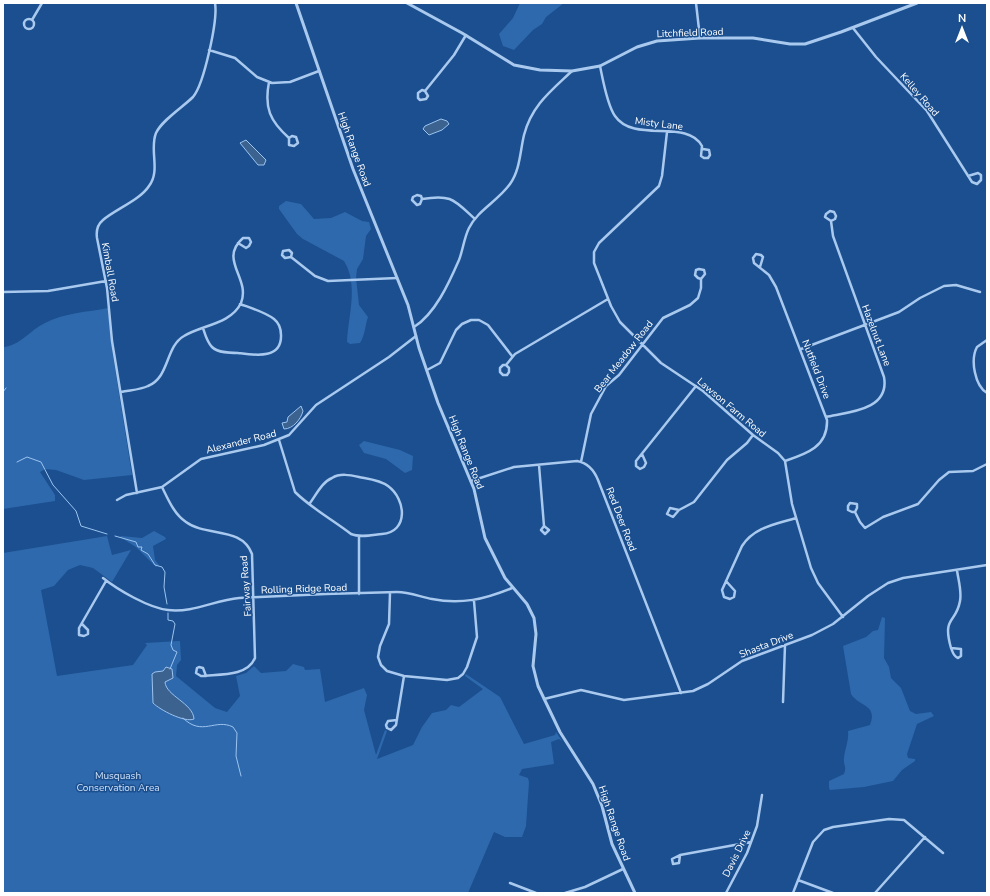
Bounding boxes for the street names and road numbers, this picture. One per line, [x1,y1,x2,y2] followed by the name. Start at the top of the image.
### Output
[656,25,724,41] street label: Litchfield Road
[896,70,942,120] street label: Kelley Road
[334,110,374,189] street label: High Range Road
[634,114,684,134] street label: Misty Lane
[98,241,122,303] street label: Kimball Road
[858,303,894,368] street label: Hazelnut Lane
[591,317,657,396] street label: Bear Meadow Road
[798,338,834,401] street label: Nutfield Drive
[694,375,769,441] street label: Lawson Farm Road
[445,413,487,492] street label: High Range Road
[204,426,278,458] street label: Alexander Road
[602,485,640,554] street label: Red Deer Road
[237,555,255,617] street label: Fairway Road
[261,580,348,598] street label: Rolling Ridge Road
[737,628,795,662] street label: Shasta Drive
[595,784,634,863] street label: High Range Road
[719,827,754,880] street label: Davis Drive

